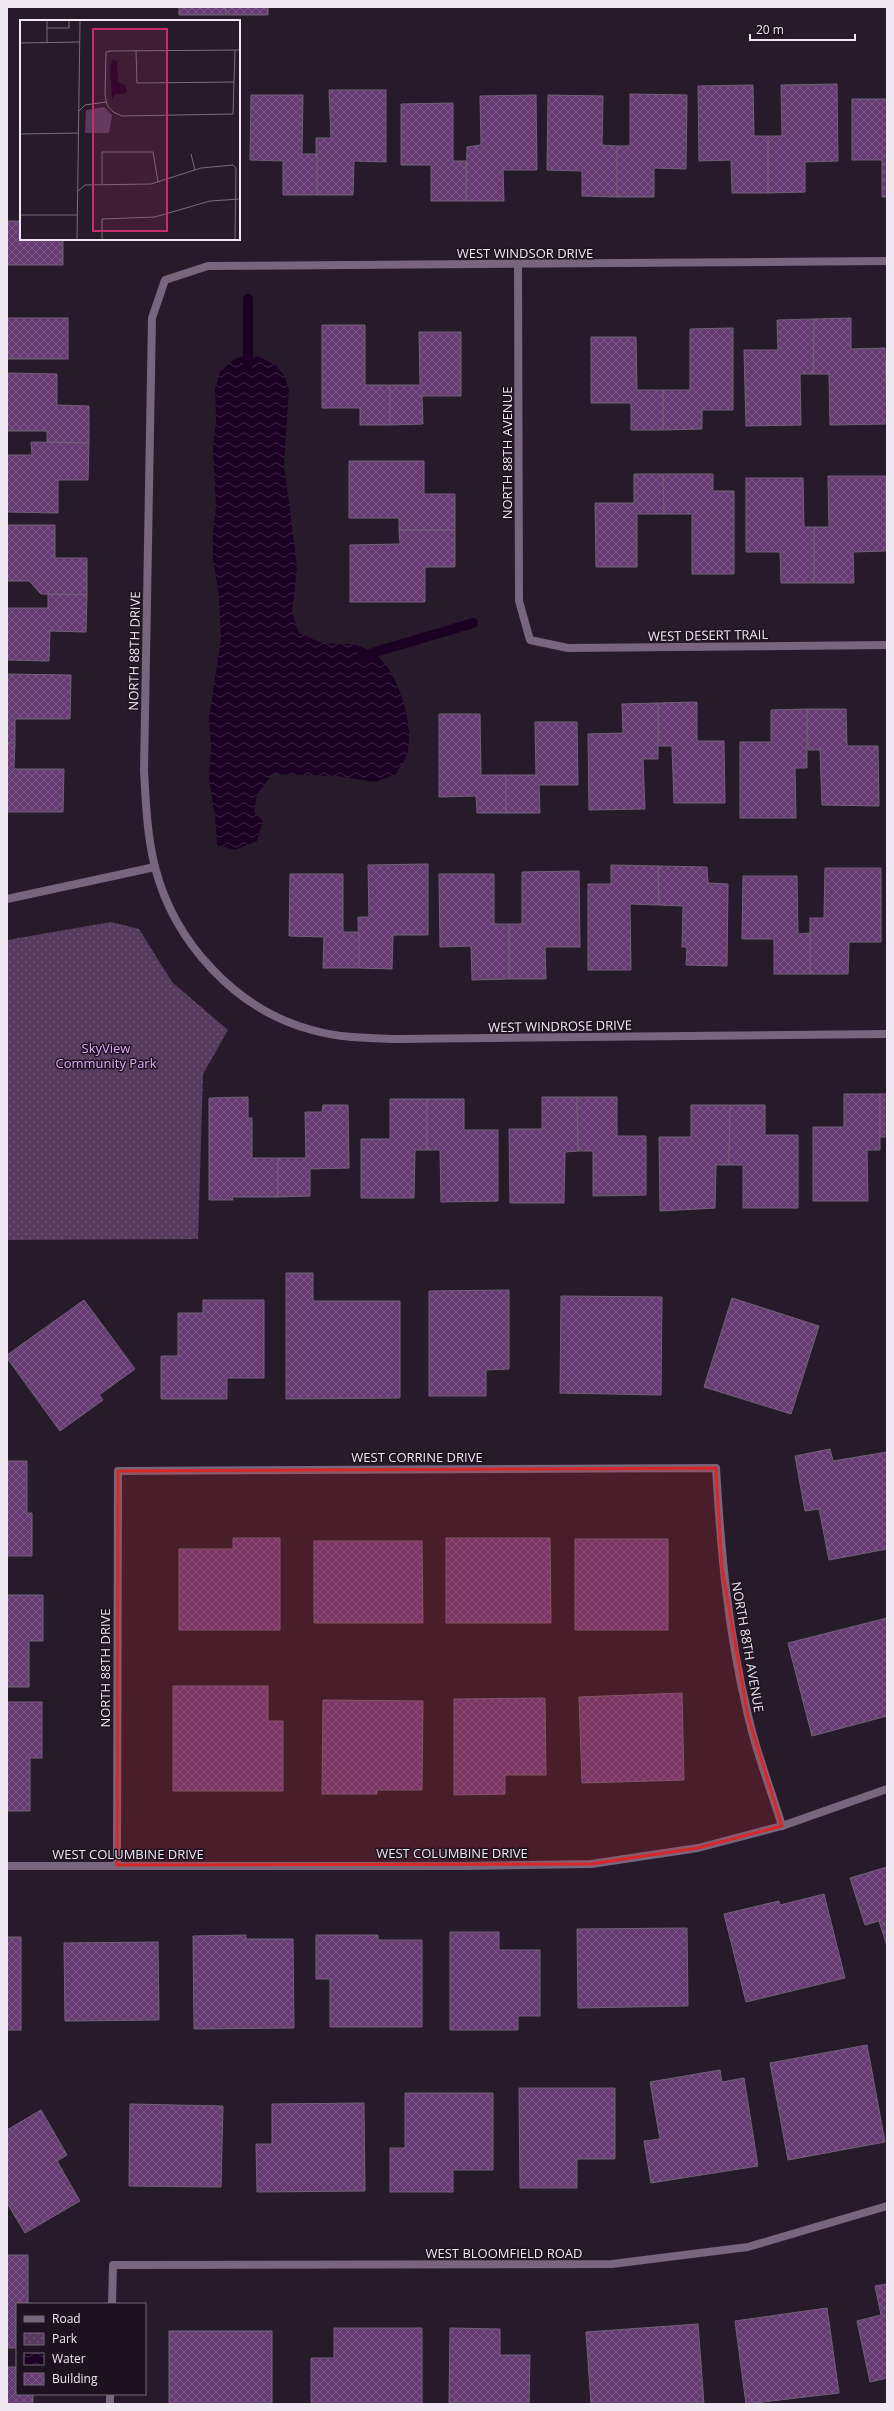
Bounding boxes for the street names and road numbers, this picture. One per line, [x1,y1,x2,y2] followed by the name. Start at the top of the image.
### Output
[457,244,593,262] street label: WEST WINDSOR DRIVE
[498,387,516,519] street label: NORTH 88TH AVENUE
[124,591,144,711] street label: NORTH 88TH DRIVE
[648,625,768,645] street label: WEST DESERT TRAIL
[488,1016,632,1036] street label: WEST WINDROSE DRIVE
[351,1448,483,1466] street label: WEST CORRINE DRIVE
[728,1580,768,1714] street label: NORTH 88TH AVENUE
[96,1608,114,1728] street label: NORTH 88TH DRIVE
[376,1844,528,1862] street label: WEST COLUMBINE DRIVE
[52,1845,204,1863] street label: WEST COLUMBINE DRIVE
[426,2244,582,2262] street label: WEST BLOOMFIELD ROAD

